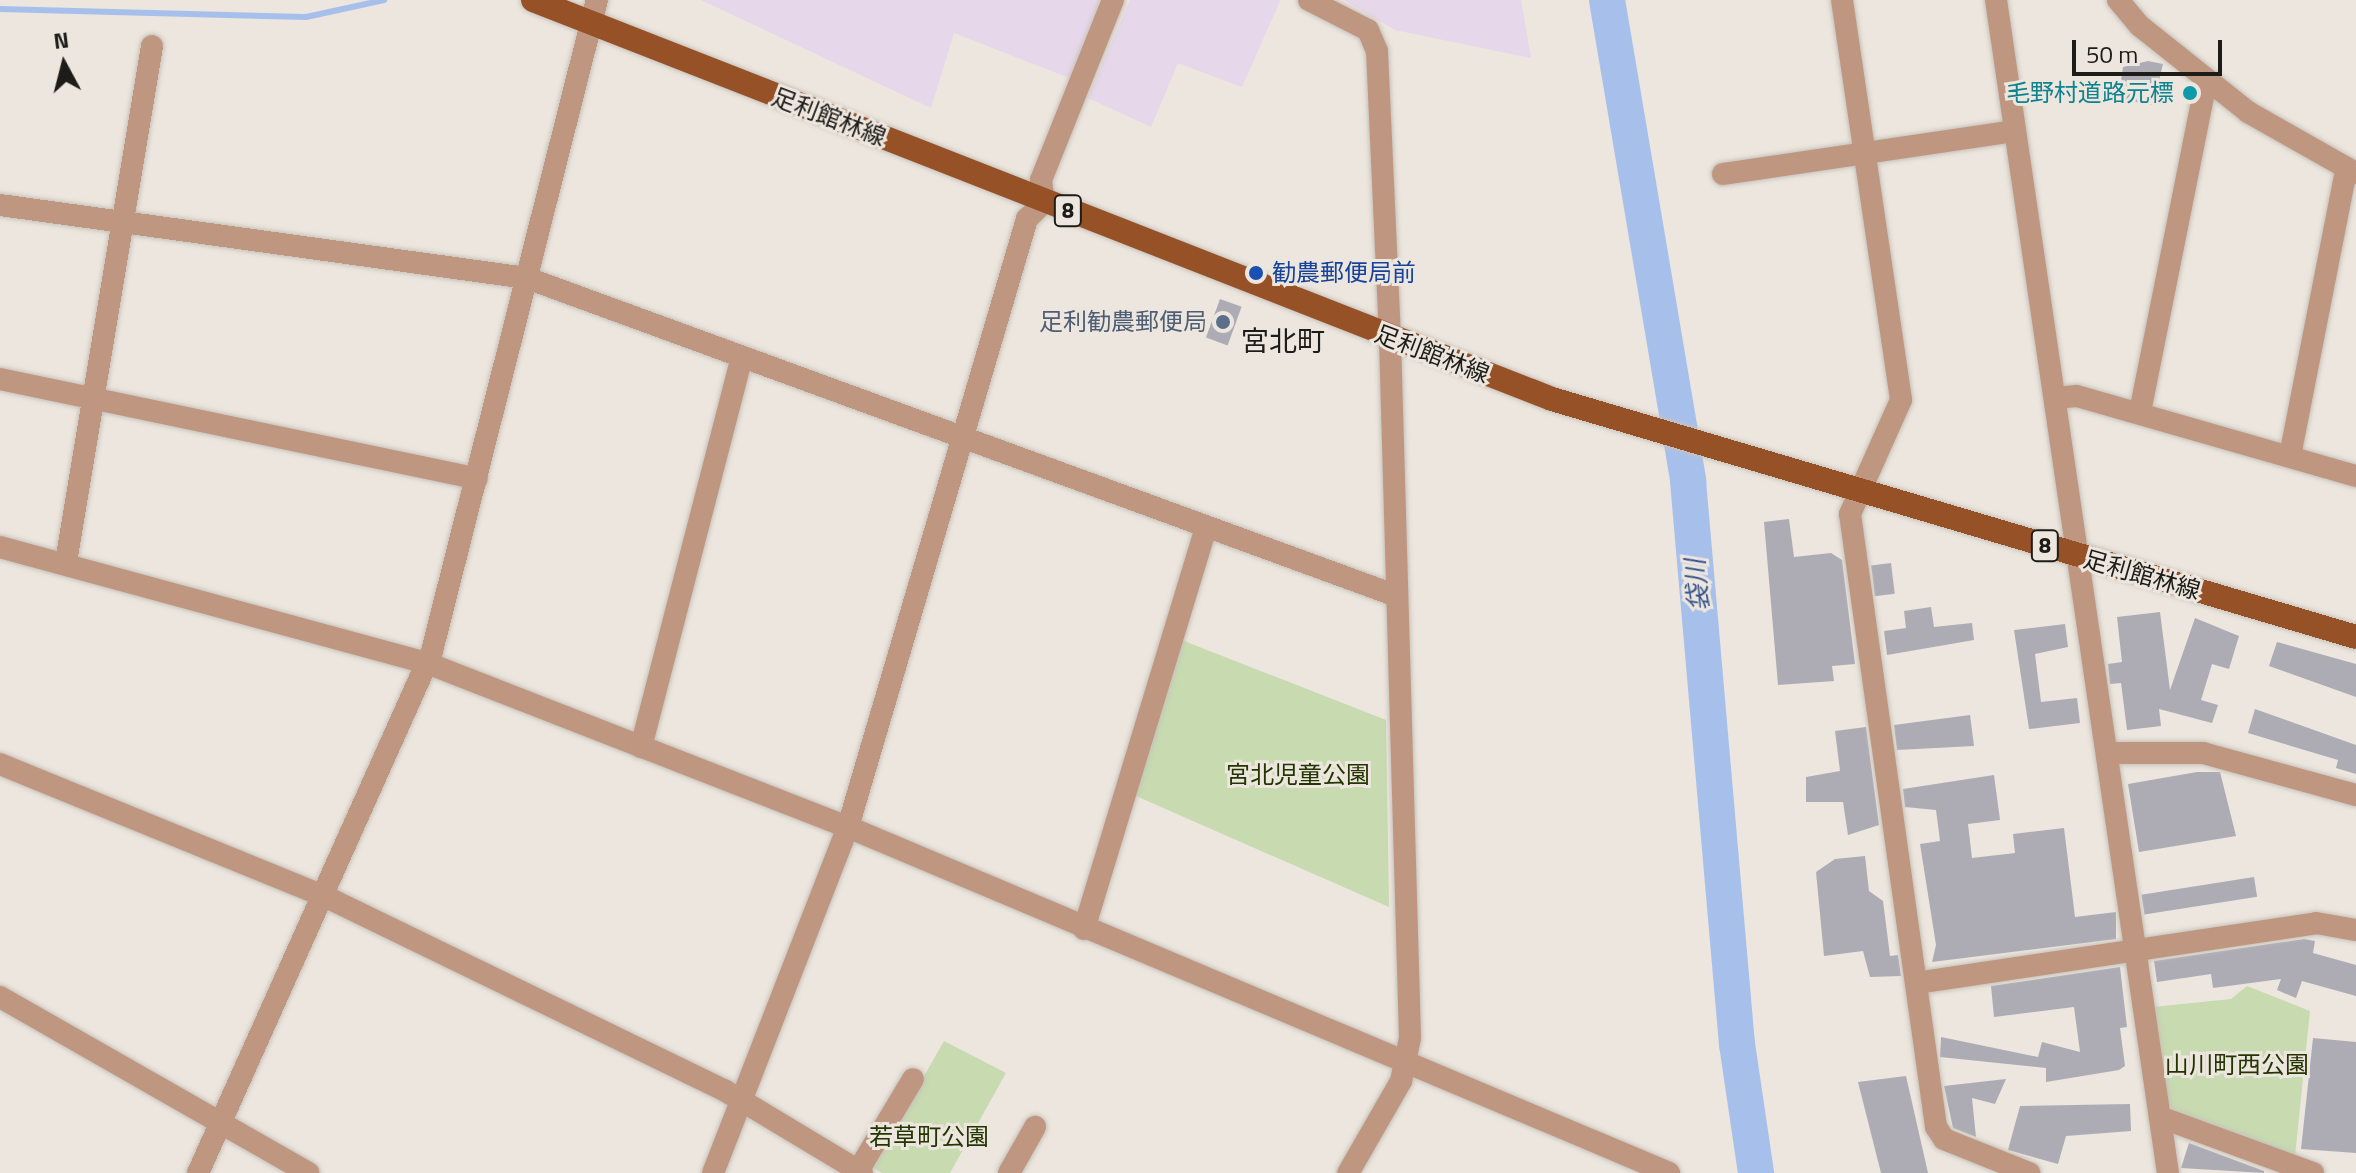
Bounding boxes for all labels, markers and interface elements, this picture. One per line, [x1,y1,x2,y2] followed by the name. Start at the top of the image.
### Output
[51,22,71,58] text: N
[24,24,104,104] north arrow
[2076,24,2226,74] scale bar
[2086,36,2138,72] text: 50 m
[2006,79,2174,107] place label: 毛野村道路元標
[768,82,890,152] street label: 足利館林線
[2181,84,2199,102] marker: 毛野村道路元標
[1052,193,1084,229] road number: 8
[1272,259,1416,287] place label: 勧農郵便局前
[1247,264,1265,282] marker: 勧農郵便局前
[1039,308,1207,336] place label: 足利勧農郵便局
[1214,313,1232,331] marker: 足利勧農郵便局
[1371,319,1493,389] street label: 足利館林線
[1241,324,1325,358] district label: 宮北町
[2029,528,2061,564] road number: 8
[2080,545,2204,605] street label: 足利館林線
[1679,558,1715,612] water label: 袋川
[1226,761,1370,789] park label: 宮北児童公園
[2165,1051,2309,1079] park label: 山川町西公園
[869,1123,989,1151] park label: 若草町公園

